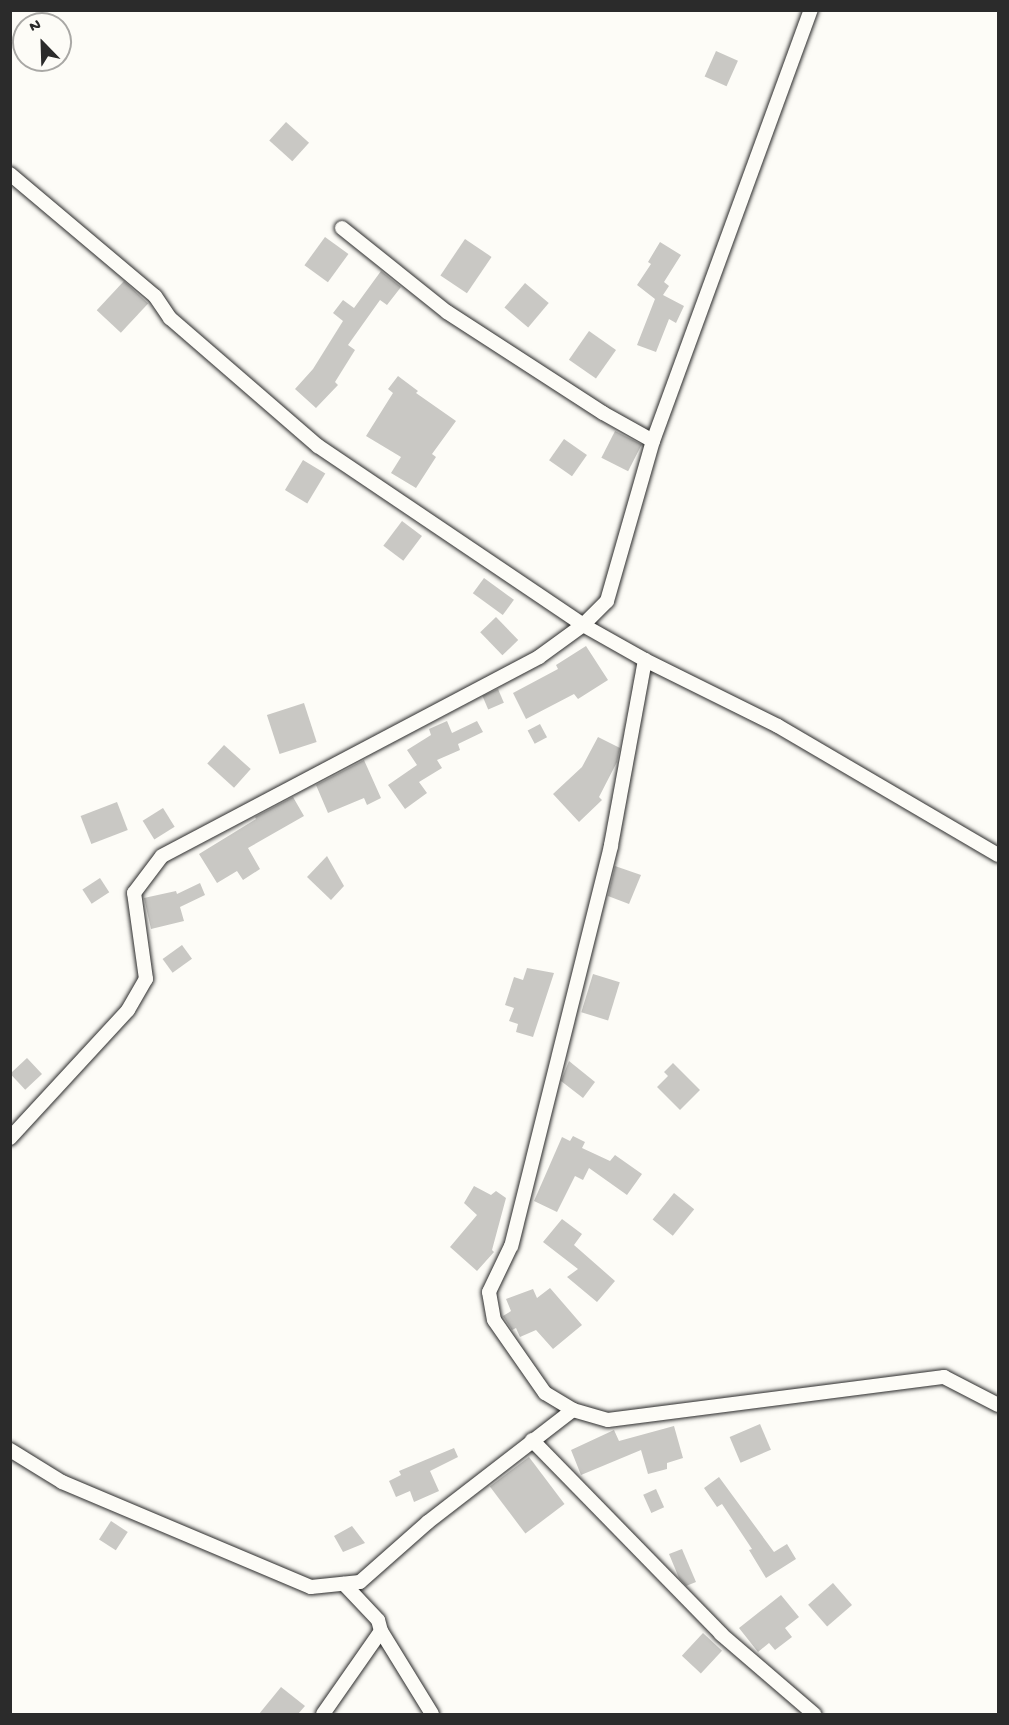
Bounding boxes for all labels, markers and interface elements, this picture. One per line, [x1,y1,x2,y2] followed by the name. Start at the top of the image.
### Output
[12,12,72,72] north arrow
[27,16,44,38] text: N

